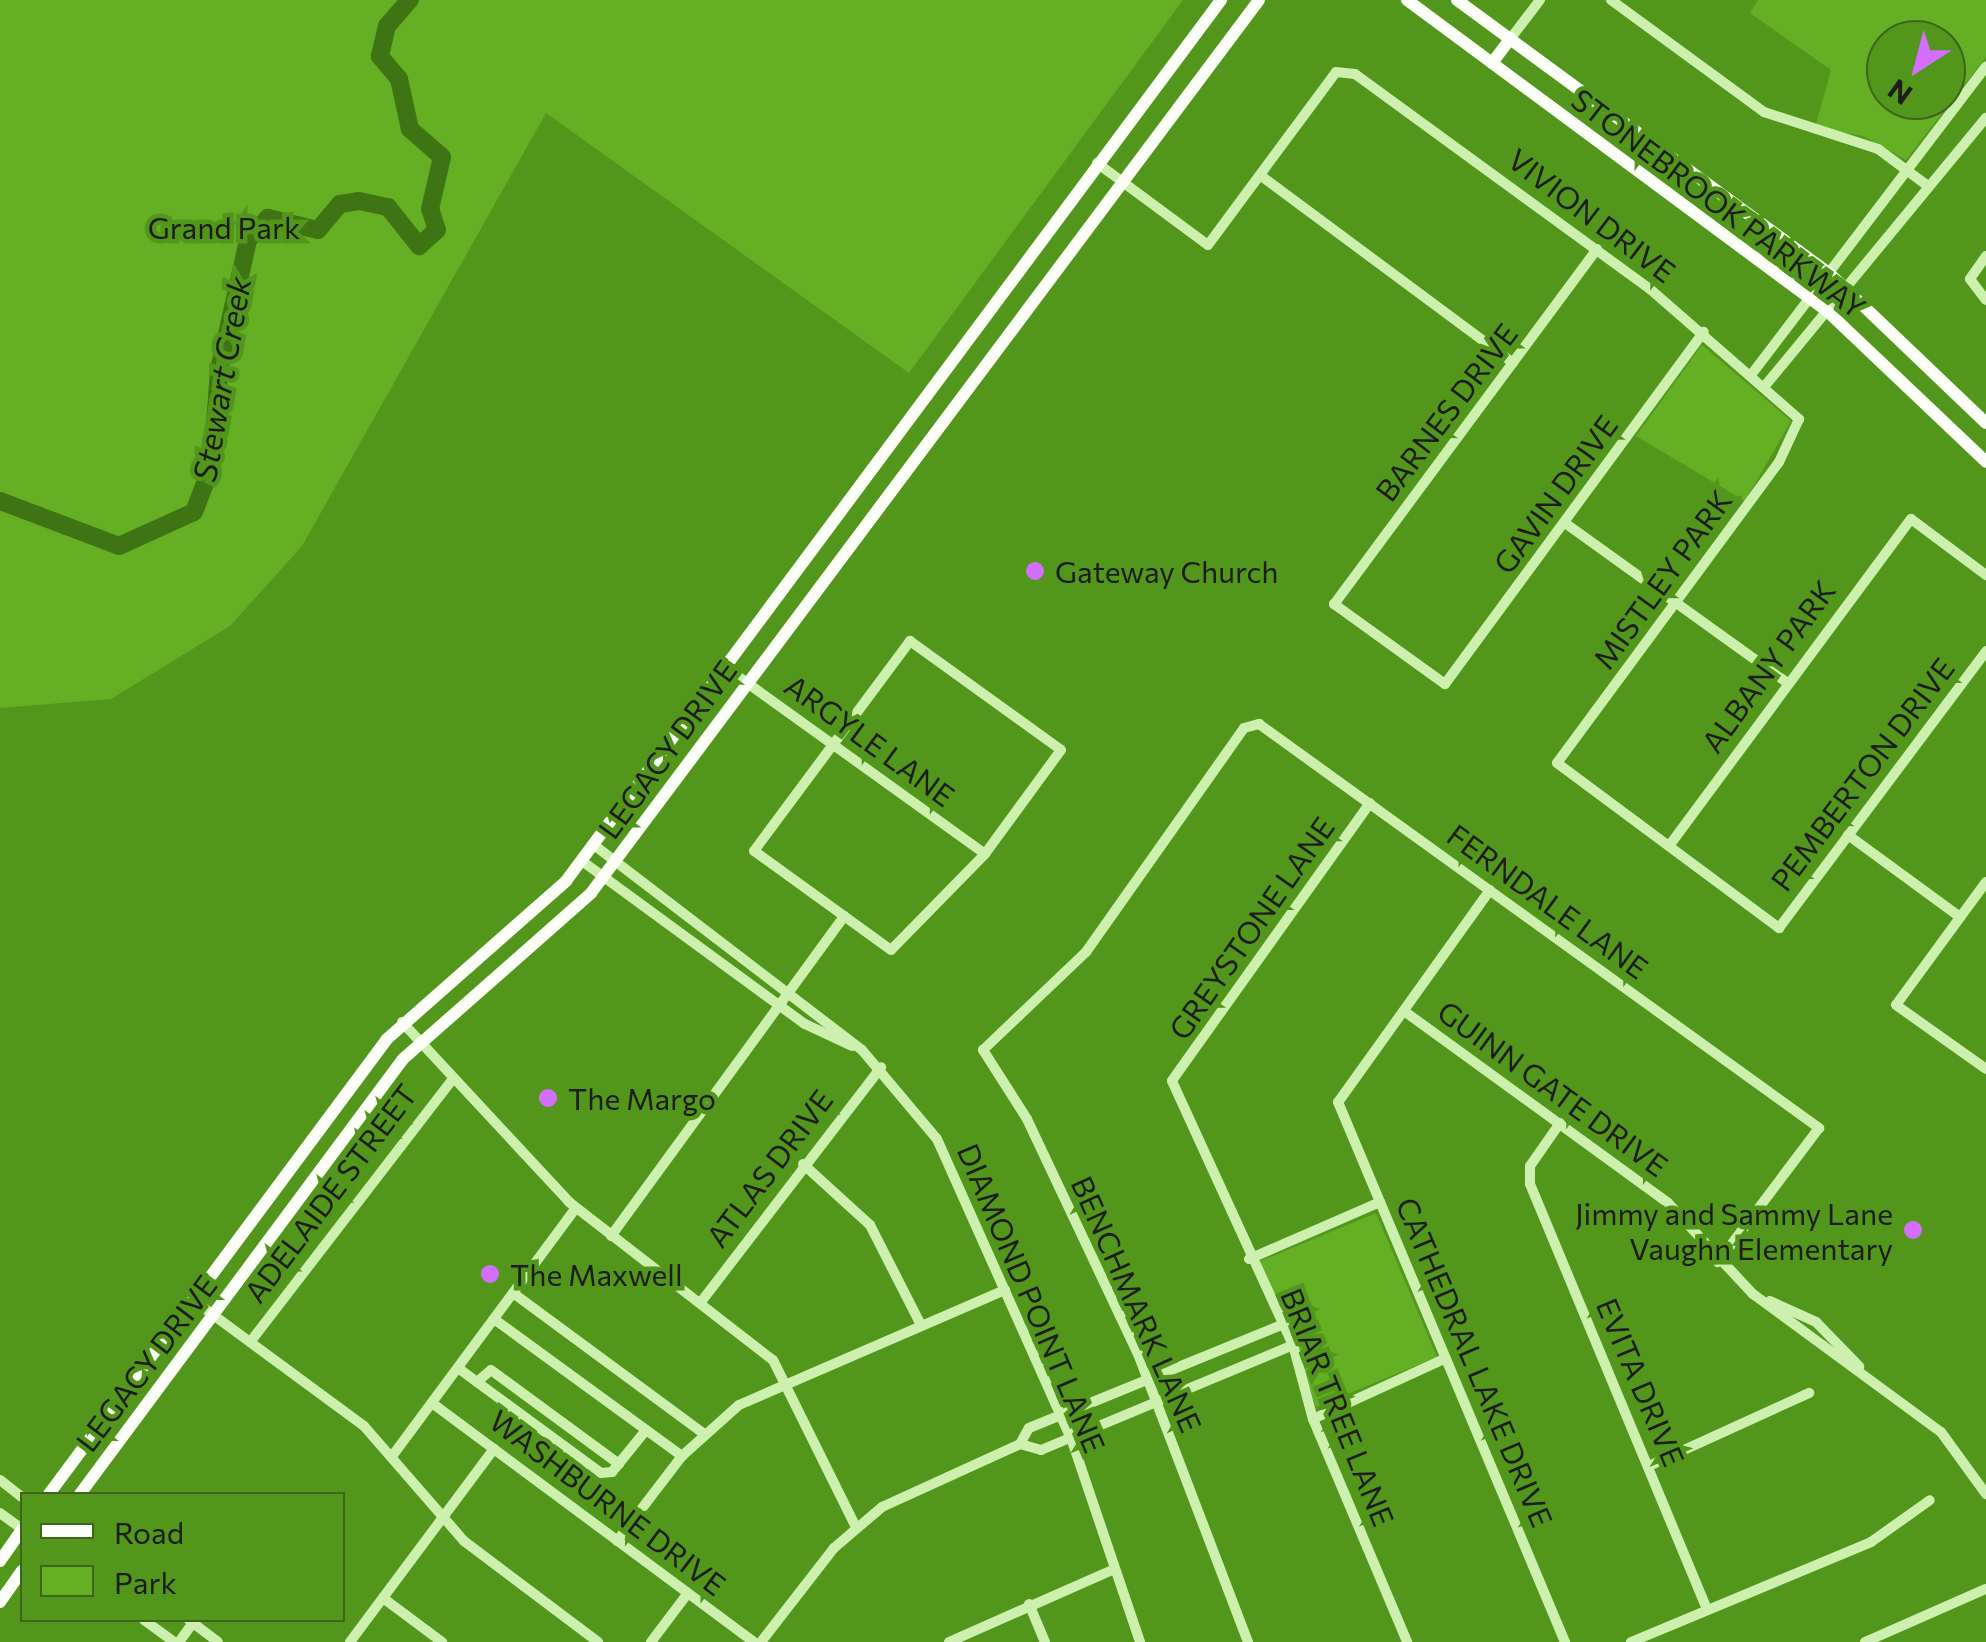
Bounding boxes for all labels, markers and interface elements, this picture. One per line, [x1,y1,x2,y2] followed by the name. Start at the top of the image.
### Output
[1866,20,1966,120] north arrow
[1881,73,1918,113] text: N
[1565,81,1873,325] street label: STONEBROOK PARKWAY
[1501,140,1683,290] street label: VIVION DRIVE
[148,209,300,245] park label: Grand Park
[184,274,258,484] water label: Stewart Creek
[1368,316,1524,508] street label: BARNES DRIVE
[1486,408,1624,580] street label: GAVIN DRIVE
[1585,483,1739,675] street label: MISTLEY PARK
[1055,553,1279,589] place label: Gateway Church
[1024,560,1046,582] marker: Gateway Church
[1693,573,1843,759] street label: ALBANY PARK
[1763,650,1961,898] street label: PEMBERTON DRIVE
[590,653,744,845] street label: LEGACY DRIVE
[778,667,962,813] street label: ARGYLE LANE
[1161,810,1341,1046] street label: GREYSTONE LANE
[1441,816,1655,986] street label: FERNDALE LANE
[1431,993,1675,1183] street label: GUINN GATE DRIVE
[236,1077,424,1309] street label: ADELAIDE STREET
[568,1080,716,1116] place label: The Margo
[698,1082,840,1254] street label: ATLAS DRIVE
[537,1087,559,1109] marker: The Margo
[951,1138,1113,1458] street label: DIAMOND POINT LANE
[1064,1170,1210,1438] street label: BENCHMARK LANE
[1389,1192,1561,1532] street label: CATHEDRAL LAKE DRIVE
[1575,1195,1893,1266] place label: Jimmy and Sammy Lane Vaughn Elementary
[1902,1219,1924,1241] marker: Jimmy and Sammy Lane Vaughn Elementary
[510,1256,683,1292] place label: The Maxwell
[479,1263,501,1285] marker: The Maxwell
[68,1268,224,1458] street label: LEGACY DRIVE
[1274,1283,1402,1531] street label: BRIAR TREE LANE
[1589,1293,1693,1471] street label: EVITA DRIVE
[483,1402,733,1602] street label: WASHBURNE DRIVE
[20,1492,345,1622] legend
[114,1513,184,1550] text: Road
[114,1563,177,1600] text: Park

